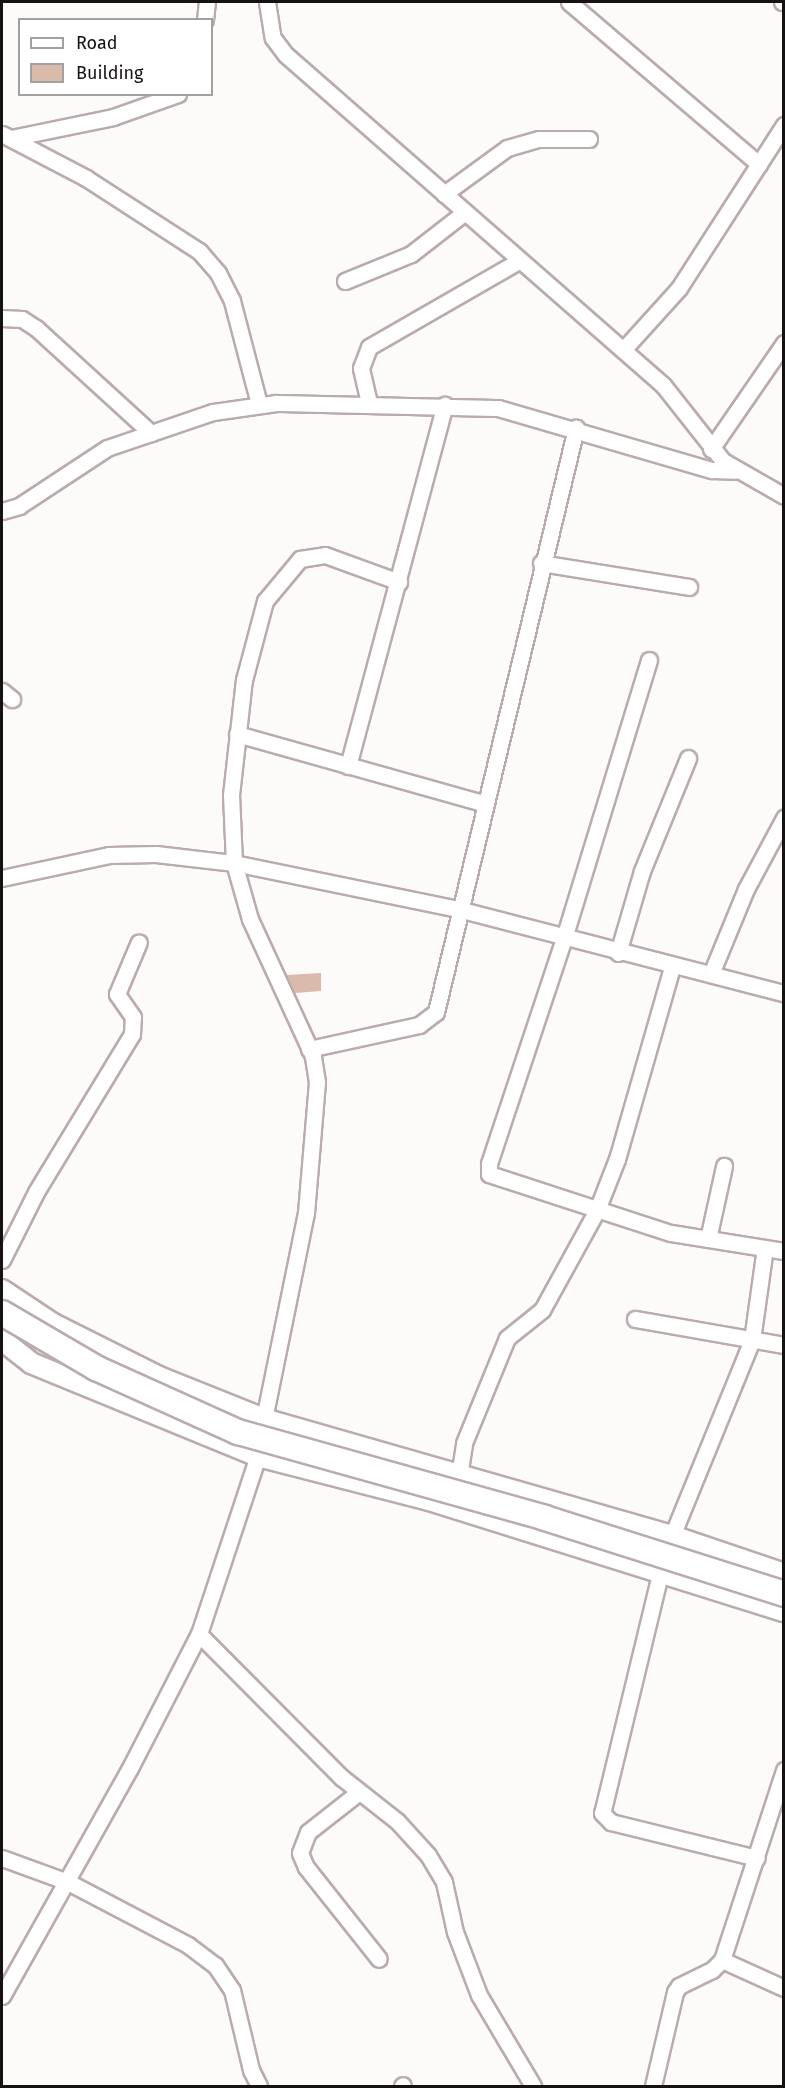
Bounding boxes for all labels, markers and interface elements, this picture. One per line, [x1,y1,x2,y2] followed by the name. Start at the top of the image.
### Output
[18,18,213,96] legend
[76,32,118,54] text: Road
[76,62,143,84] text: Building

